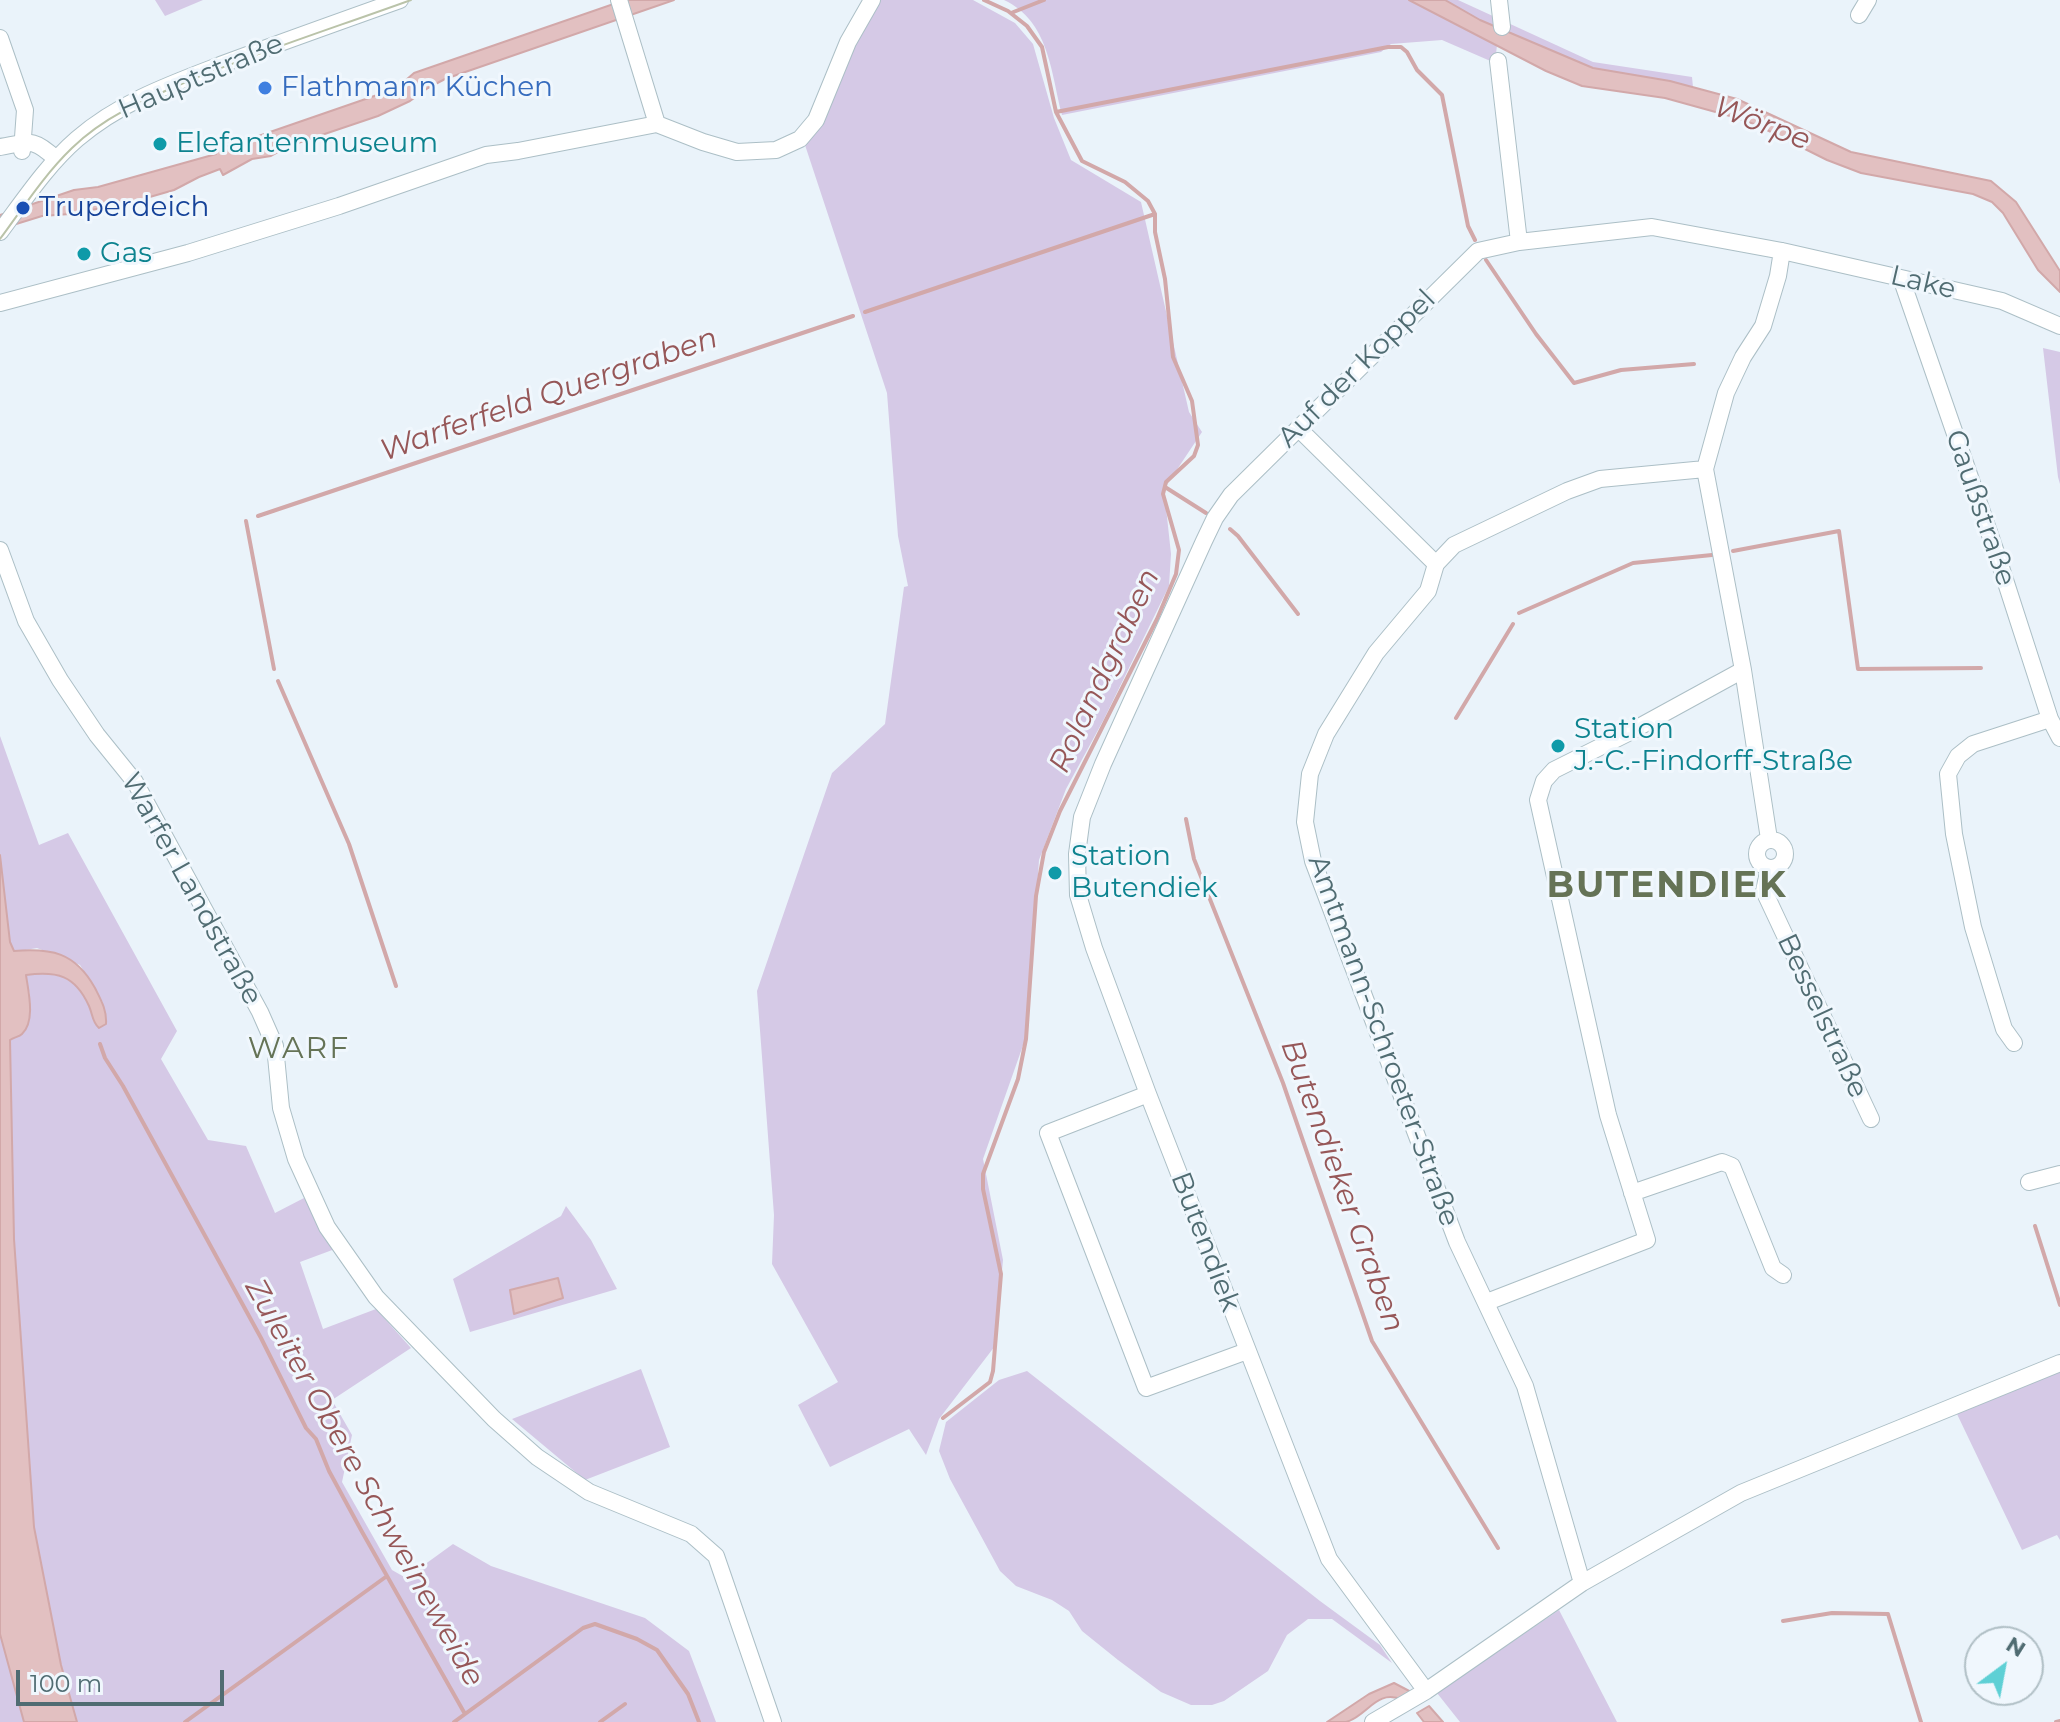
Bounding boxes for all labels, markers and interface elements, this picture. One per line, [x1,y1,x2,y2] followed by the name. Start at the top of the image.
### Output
[114,27,288,127] street label: Hauptstraße
[281,71,553,105] place label: Flathmann Küchen
[256,79,274,97] marker: Flathmann Küchen
[1709,89,1815,159] water label: Wörpe
[176,127,438,161] place label: Elefantenmuseum
[151,135,169,153] marker: Elefantenmuseum
[39,191,209,225] place label: Truperdeich
[14,199,32,217] marker: Truperdeich
[100,237,152,271] place label: Gas
[75,245,93,263] marker: Gas
[1887,259,1959,307] street label: Lake
[1271,283,1443,455] street label: Auf der Koppel
[376,320,722,470] water label: Warferfeld Quergraben
[1938,425,2022,591] street label: Gaußstraße
[1042,563,1168,779] water label: Rolandgraben
[1574,713,1853,779] place label: Station J.-C.-Findorff-Straße
[1549,737,1567,755] marker: Station J.-C.-Findorff-Straße
[113,767,269,1011] street label: Warfer Landstraße
[1071,840,1218,906] place label: Station Butendiek
[1300,851,1466,1231] street label: Amtmann-Schroeter-Straße
[1046,864,1064,882] marker: Station Butendiek
[1546,864,1788,908] district label: BUTENDIEK
[1769,929,1875,1103] street label: Besselstraße
[248,1031,350,1067] district label: WARF
[1272,1035,1412,1337] water label: Butendieker Graben
[1163,1167,1247,1317] street label: Butendiek
[237,1273,491,1693] water label: Zuleiter Obere Schweineweide
[1964,1626,2044,1706] north arrow
[2001,1631,2031,1663] text: N
[20,1654,228,1704] scale bar
[30,1669,102,1698] text: 100 m

